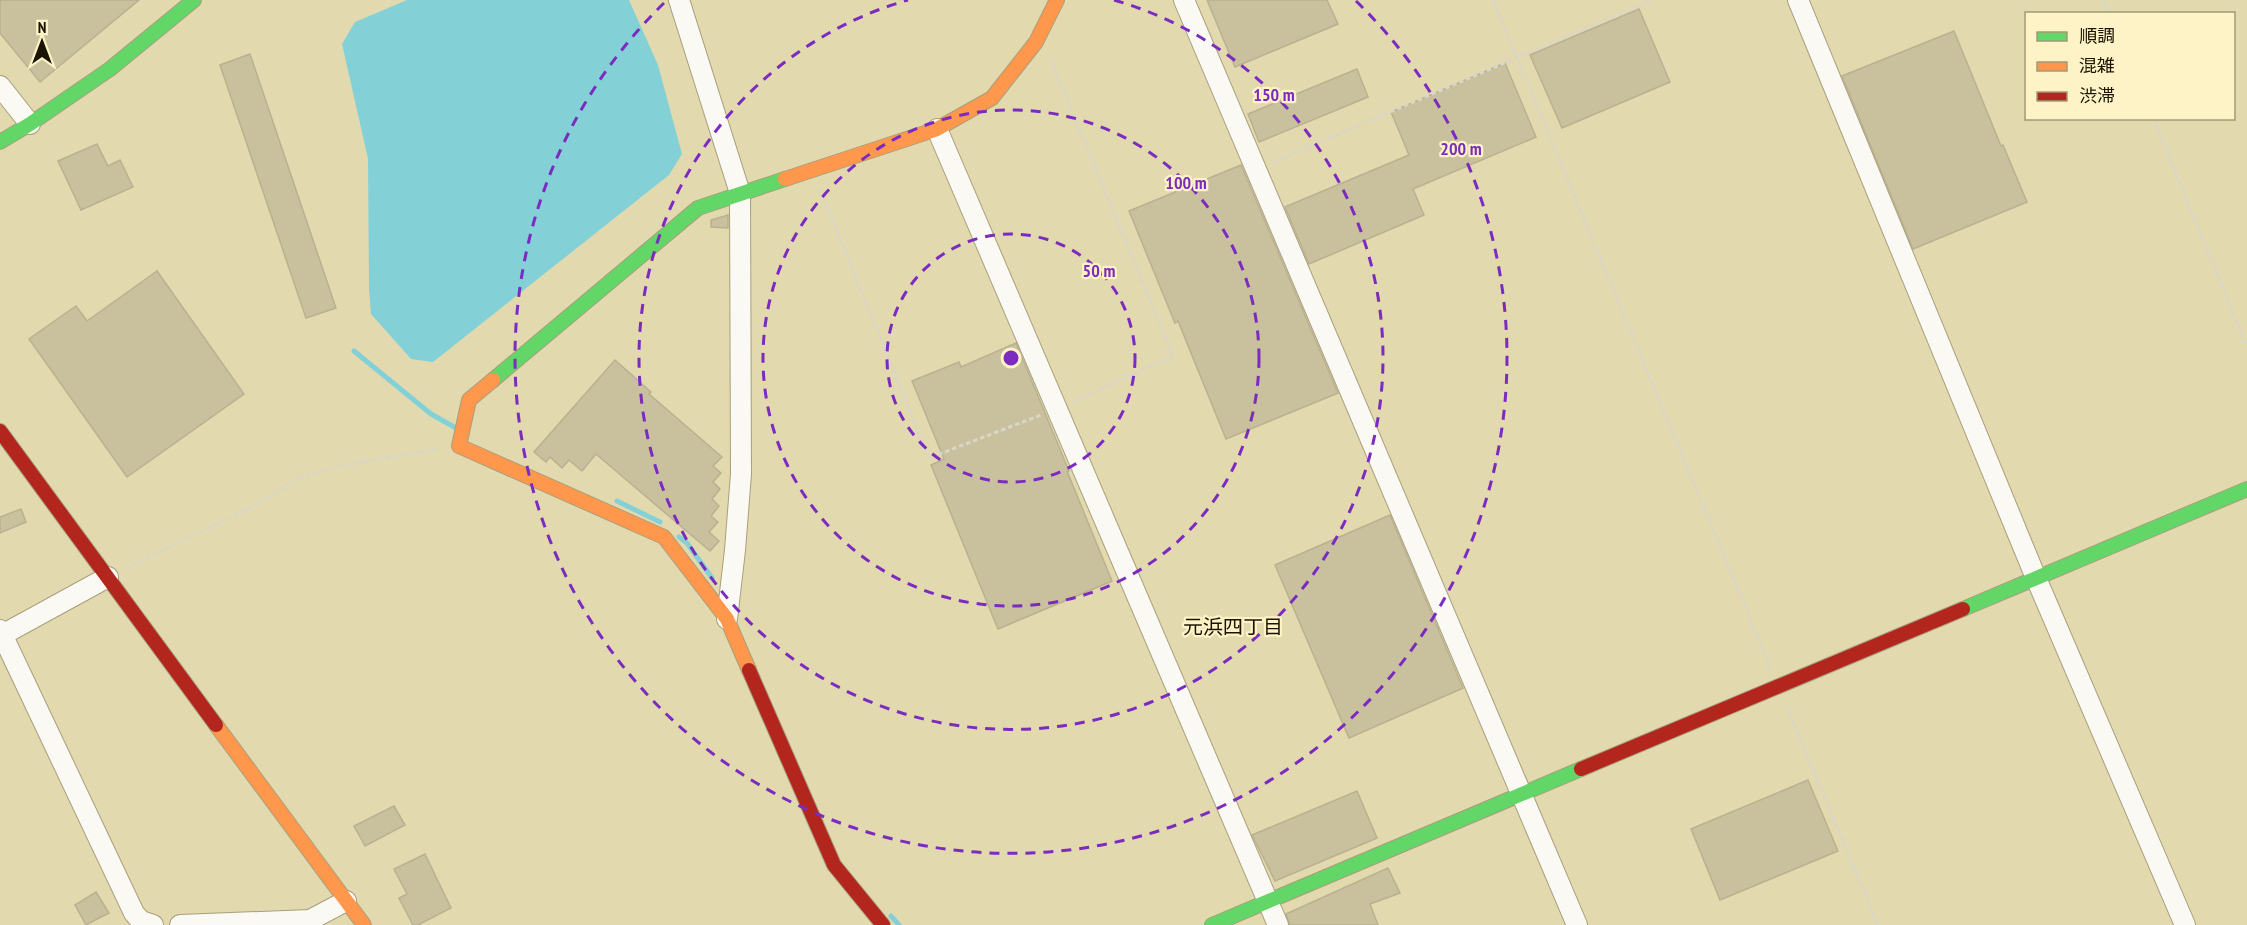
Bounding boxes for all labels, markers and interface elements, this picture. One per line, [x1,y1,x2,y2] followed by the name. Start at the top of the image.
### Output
[12,12,72,72] north arrow
[2025,12,2235,120] legend
[38,17,46,37] text: N
[2079,24,2115,47] text: 順調
[2079,54,2115,77] text: 混雑
[1253,83,1295,106] text: 150 m
[2079,84,2115,107] text: 渋滞
[1440,137,1482,160] text: 200 m
[1165,171,1207,194] text: 100 m
[1083,259,1115,282] text: 50 m
[1001,348,1021,368] centre of rings
[1183,614,1283,640] district label: 元浜四丁目

